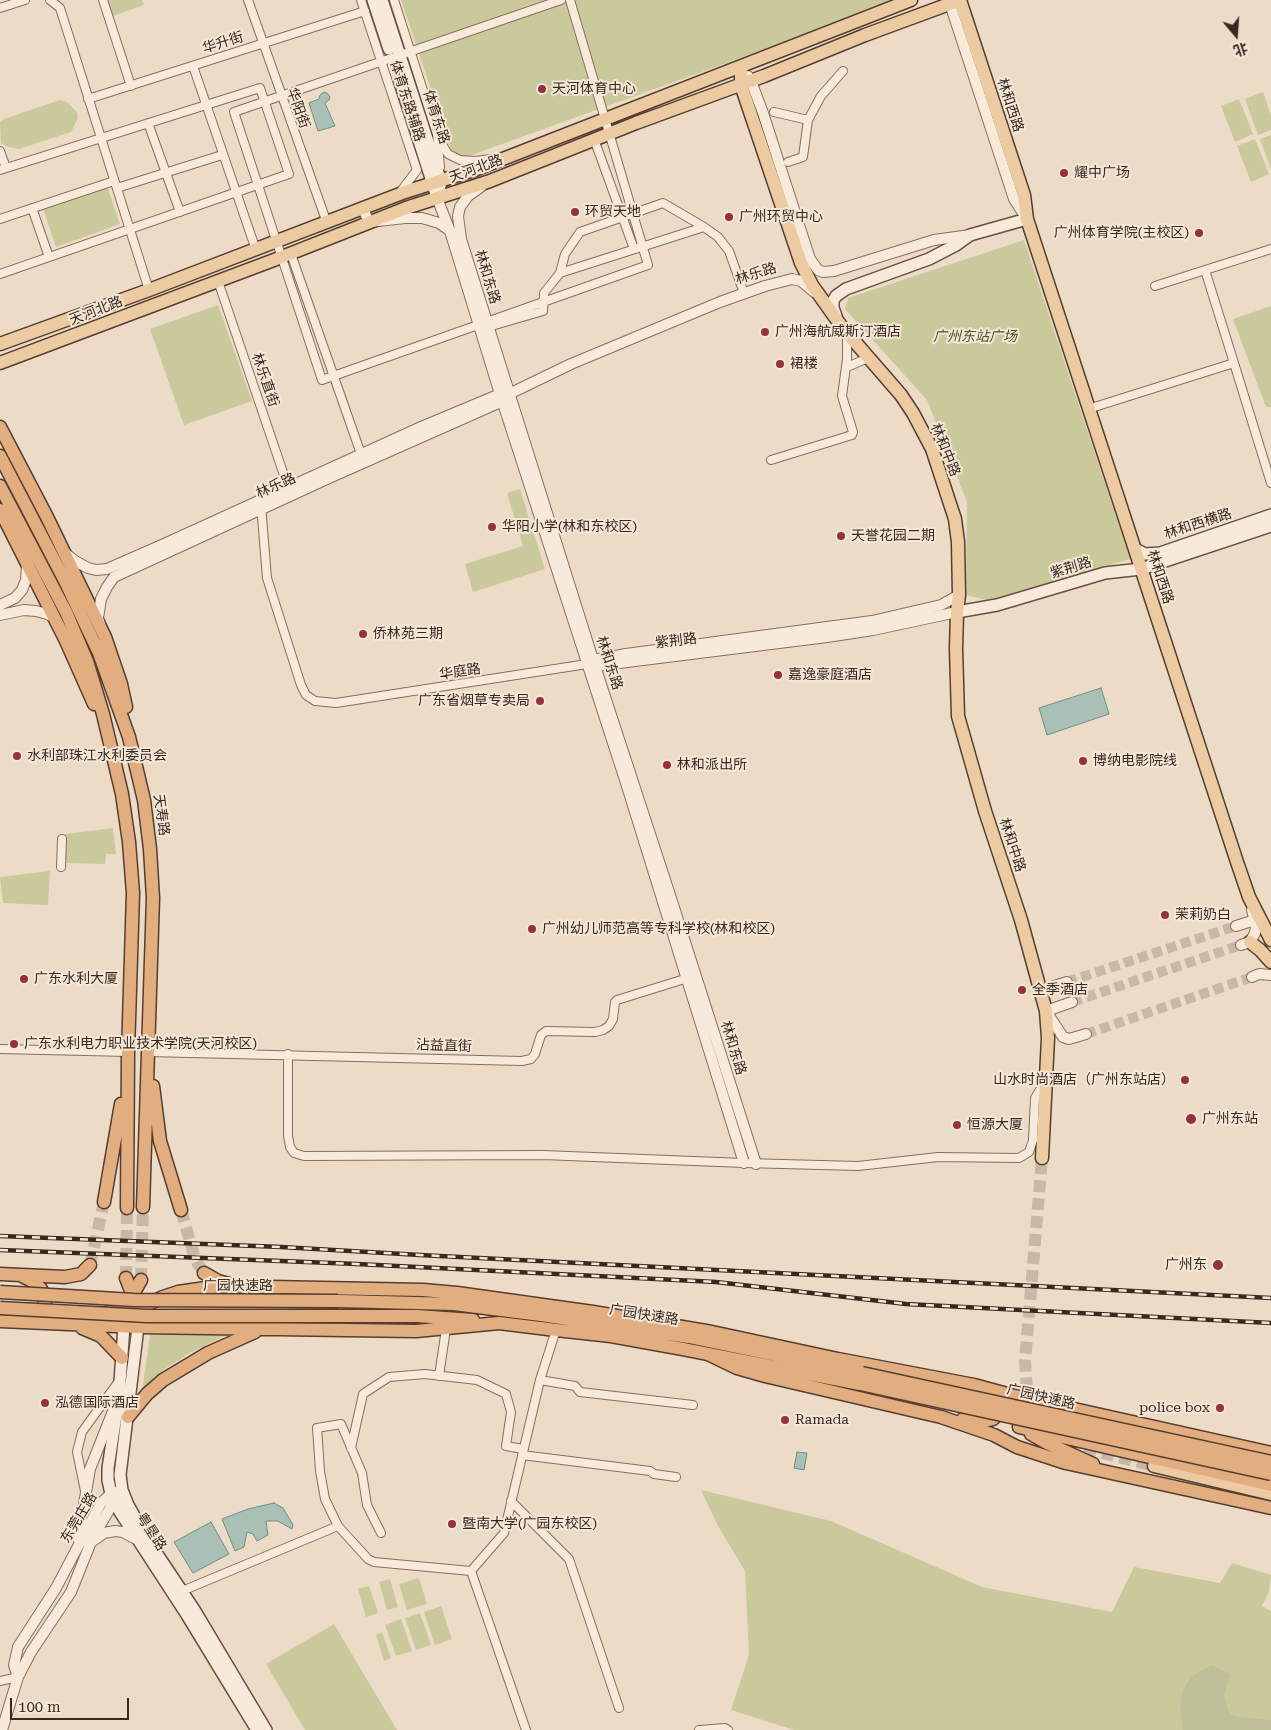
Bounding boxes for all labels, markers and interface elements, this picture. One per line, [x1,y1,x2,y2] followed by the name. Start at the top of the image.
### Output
[1211,10,1261,60] north arrow
[200,29,246,57] street label: 华升街
[1232,39,1250,59] text: 北
[386,58,428,144] street label: 体育东路辅路
[993,76,1027,134] street label: 林和西路
[552,81,636,97] place label: 天河体育中心
[536,83,548,95] marker: 天河体育中心
[283,85,313,131] street label: 华阳街
[419,88,453,146] street label: 体育东路
[447,152,505,186] street label: 天河北路
[1074,165,1130,181] place label: 耀中广场
[1058,167,1070,179] marker: 耀中广场
[585,204,641,220] place label: 环贸天地
[569,206,581,218] marker: 环贸天地
[739,209,823,225] place label: 广州环贸中心
[723,211,735,223] marker: 广州环贸中心
[1054,225,1189,241] place label: 广州体育学院(主校区)
[1193,227,1205,239] marker: 广州体育学院(主校区)
[471,248,503,306] street label: 林和东路
[733,260,779,288] street label: 林乐路
[67,293,125,329] street label: 天河北路
[775,324,901,340] place label: 广州海航威斯汀酒店
[759,326,771,338] marker: 广州海航威斯汀酒店
[933,329,1017,345] park label: 广州东站广场
[248,351,282,409] street label: 林乐直街
[790,356,818,372] place label: 裙楼
[774,358,786,370] marker: 裙楼
[927,421,963,479] street label: 林和中路
[253,470,299,502] street label: 林乐路
[1162,505,1234,543] street label: 林和西横路
[502,519,637,535] place label: 华阳小学(林和东校区)
[486,521,498,533] marker: 华阳小学(林和东校区)
[851,528,935,544] place label: 天誉花园二期
[835,530,847,542] marker: 天誉花园二期
[1143,548,1177,606] street label: 林和西路
[1048,554,1094,582] street label: 紫荆路
[373,626,443,642] place label: 侨林苑三期
[357,628,369,640] marker: 侨林苑三期
[654,630,698,652] street label: 紫荆路
[592,634,626,692] street label: 林和东路
[438,660,482,684] street label: 华庭路
[788,667,872,683] place label: 嘉逸豪庭酒店
[772,669,784,681] marker: 嘉逸豪庭酒店
[418,693,530,709] place label: 广东省烟草专卖局
[534,695,546,707] marker: 广东省烟草专卖局
[27,748,167,764] place label: 水利部珠江水利委员会
[11,750,23,762] marker: 水利部珠江水利委员会
[1093,753,1177,769] place label: 博纳电影院线
[1077,755,1089,767] marker: 博纳电影院线
[677,757,747,773] place label: 林和派出所
[661,759,673,771] marker: 林和派出所
[150,793,172,837] street label: 天寿路
[995,816,1029,874] street label: 林和中路
[1175,907,1231,923] place label: 茉莉奶白
[1159,909,1171,921] marker: 茉莉奶白
[542,921,775,937] place label: 广州幼儿师范高等专科学校(林和校区)
[526,923,538,935] marker: 广州幼儿师范高等专科学校(林和校区)
[34,971,118,987] place label: 广东水利大厦
[18,973,30,985] marker: 广东水利大厦
[1032,982,1088,998] place label: 全季酒店
[1016,984,1028,996] marker: 全季酒店
[717,1019,749,1077] street label: 林和东路
[24,1036,257,1052] place label: 广东水利电力职业技术学院(天河校区)
[416,1037,472,1055] street label: 沾益直街
[8,1038,20,1050] marker: 广东水利电力职业技术学院(天河校区)
[993,1072,1175,1088] place label: 山水时尚酒店（广州东站店）
[1179,1074,1191,1086] marker: 山水时尚酒店（广州东站店）
[1202,1111,1258,1127] place label: 广州东站
[1184,1112,1198,1126] marker: 广州东站
[967,1117,1023,1133] place label: 恒源大厦
[951,1119,963,1131] marker: 恒源大厦
[1165,1257,1207,1273] place label: 广州东
[1211,1258,1225,1272] marker: 广州东
[203,1278,273,1294] street label: 广园快速路
[608,1301,680,1329] street label: 广园快速路
[1005,1381,1077,1413] street label: 广园快速路
[55,1395,139,1411] place label: 泓德国际酒店
[39,1397,51,1409] marker: 泓德国际酒店
[1139,1400,1210,1416] place label: police box
[1214,1402,1226,1414] marker: police box
[795,1412,849,1428] place label: Ramada
[779,1414,791,1426] marker: Ramada
[57,1490,101,1546] street label: 东莞庄路
[133,1510,169,1554] street label: 粤垦路
[462,1516,597,1532] place label: 暨南大学(广园东校区)
[446,1518,458,1530] marker: 暨南大学(广园东校区)
[12,1688,131,1720] scale bar
[18,1698,61,1716] text: 100 m

